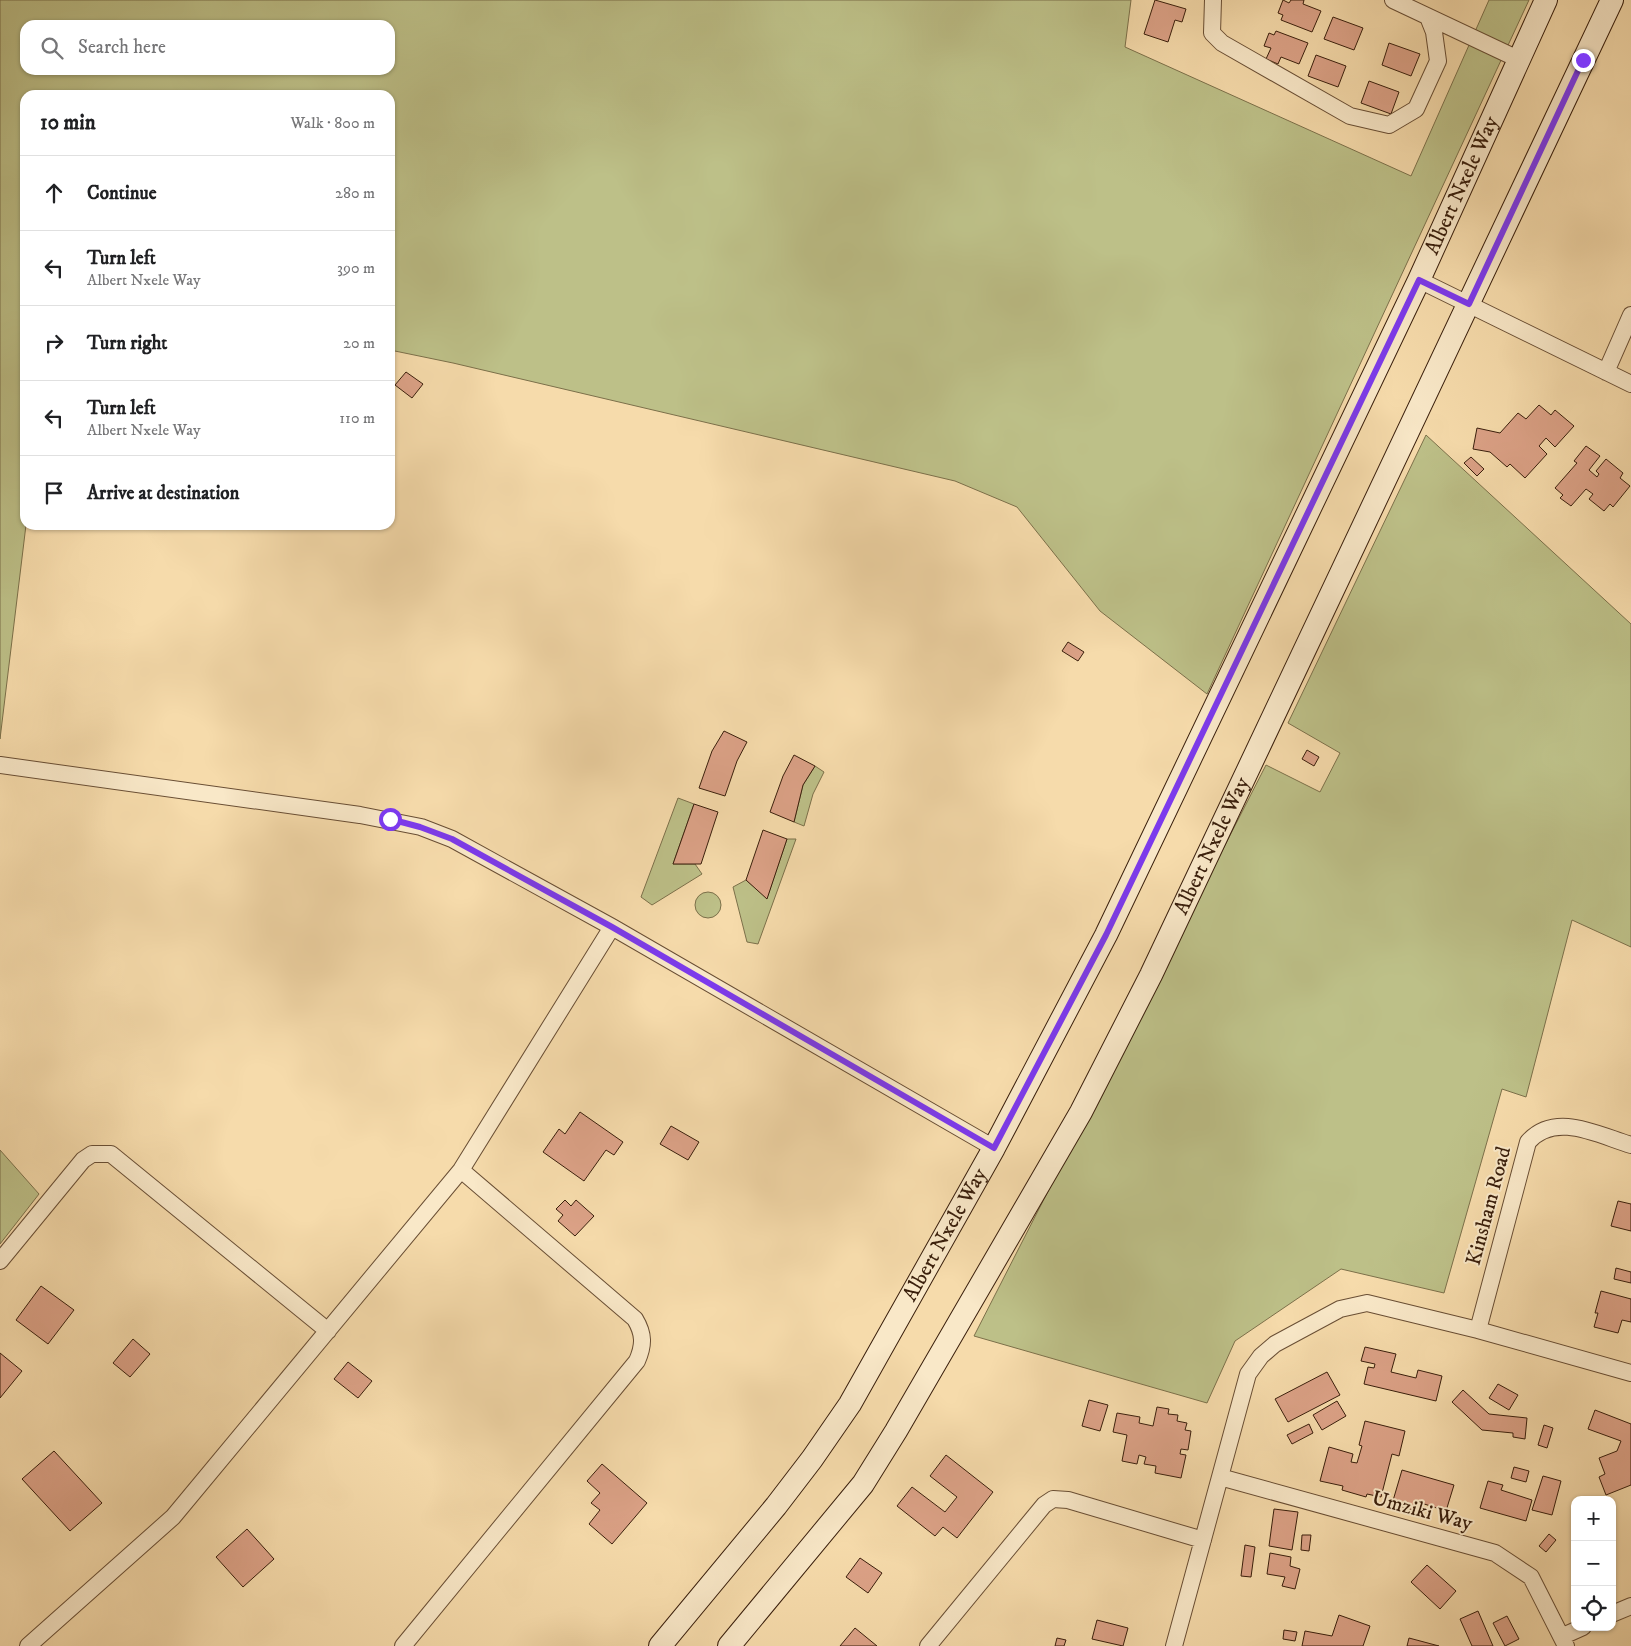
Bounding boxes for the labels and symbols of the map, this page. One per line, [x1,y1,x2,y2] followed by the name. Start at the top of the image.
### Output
[1572,49,1595,72] route end
[1419,111,1505,259] street label: Albert Nxele Way
[1168,772,1256,919] street label: Albert Nxele Way
[379,808,402,831] route start
[1461,1143,1517,1268] street label: Kinsham Road
[897,1162,994,1306] street label: Albert Nxele Way
[1369,1485,1476,1537] street label: Umziki Way

